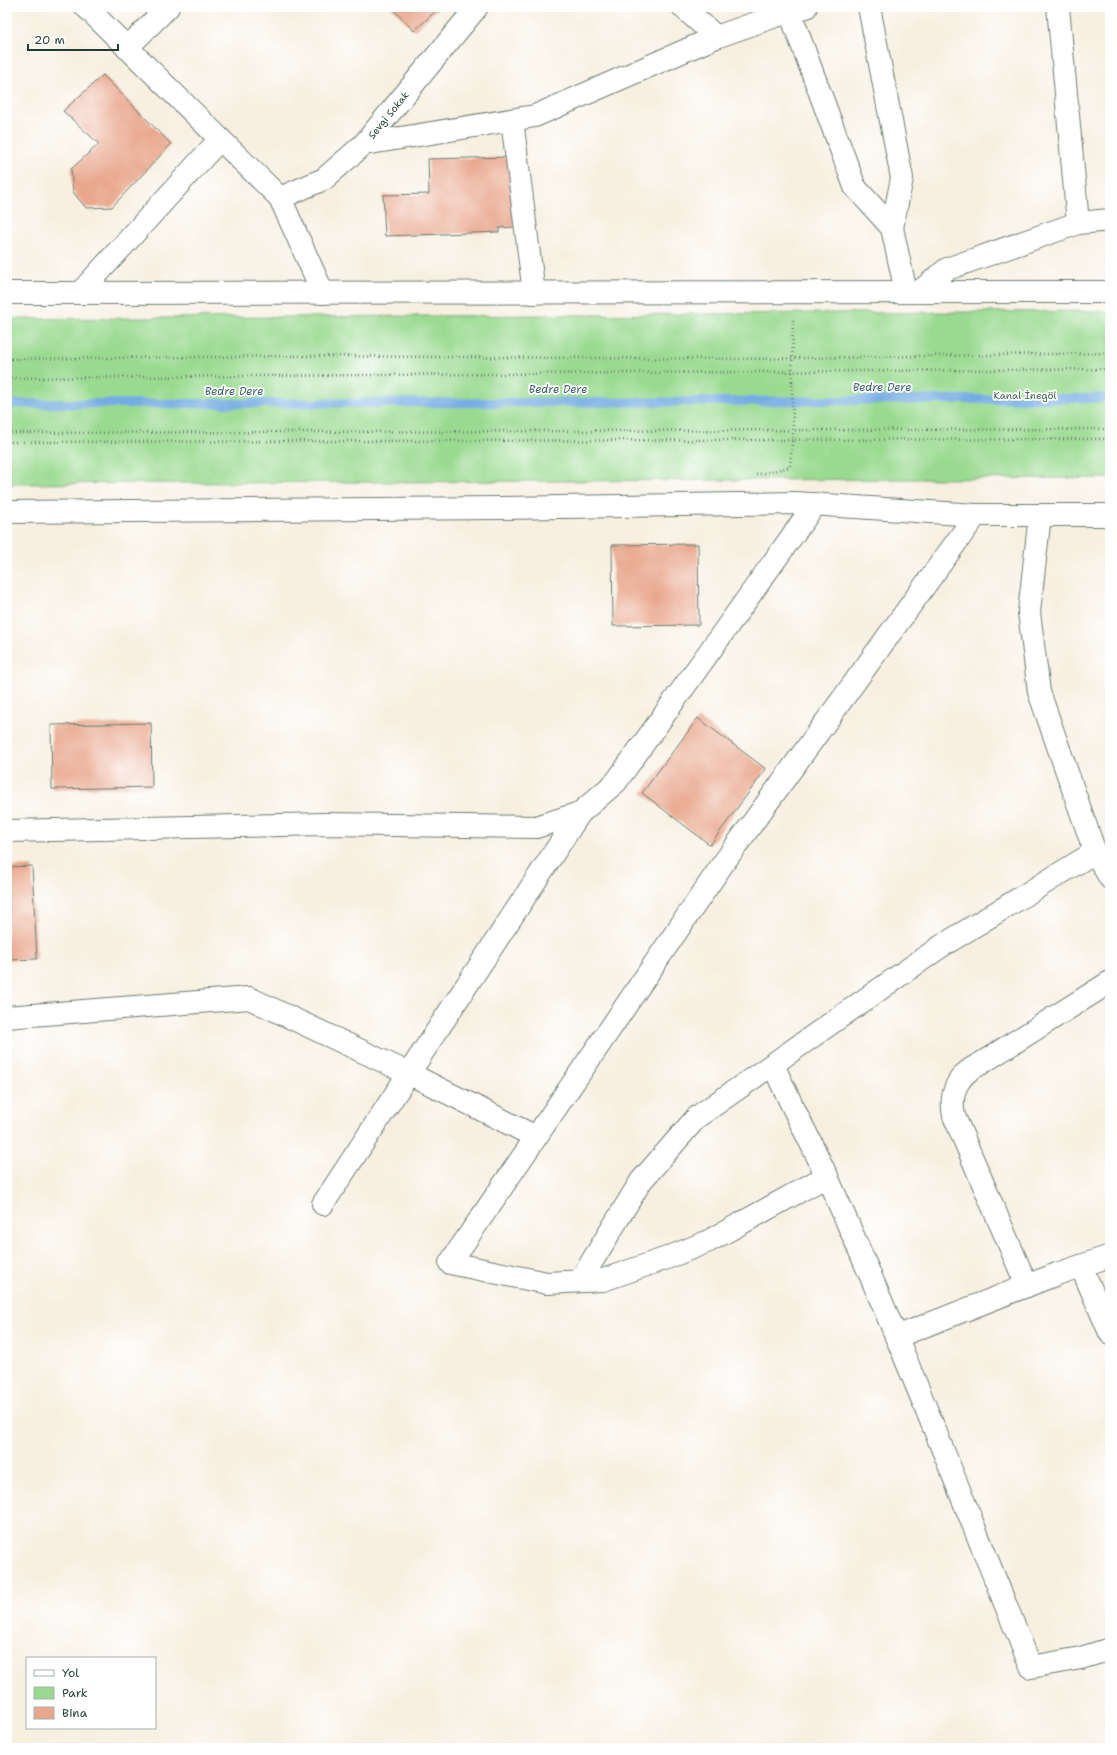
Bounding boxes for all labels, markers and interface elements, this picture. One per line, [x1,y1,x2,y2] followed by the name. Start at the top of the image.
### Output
[28,26,118,52] scale bar
[34,32,65,48] text: 20 m
[365,88,412,141] street label: Sevgi Sokak
[853,380,911,395] water label: Bedre Dere
[529,382,587,397] water label: Bedre Dere
[205,384,263,399] water label: Bedre Dere
[993,389,1057,402] park label: Kanal İnegöl
[26,1657,156,1729] legend
[62,1665,79,1681] text: Yol
[62,1685,88,1701] text: Park
[62,1705,88,1721] text: Bina

